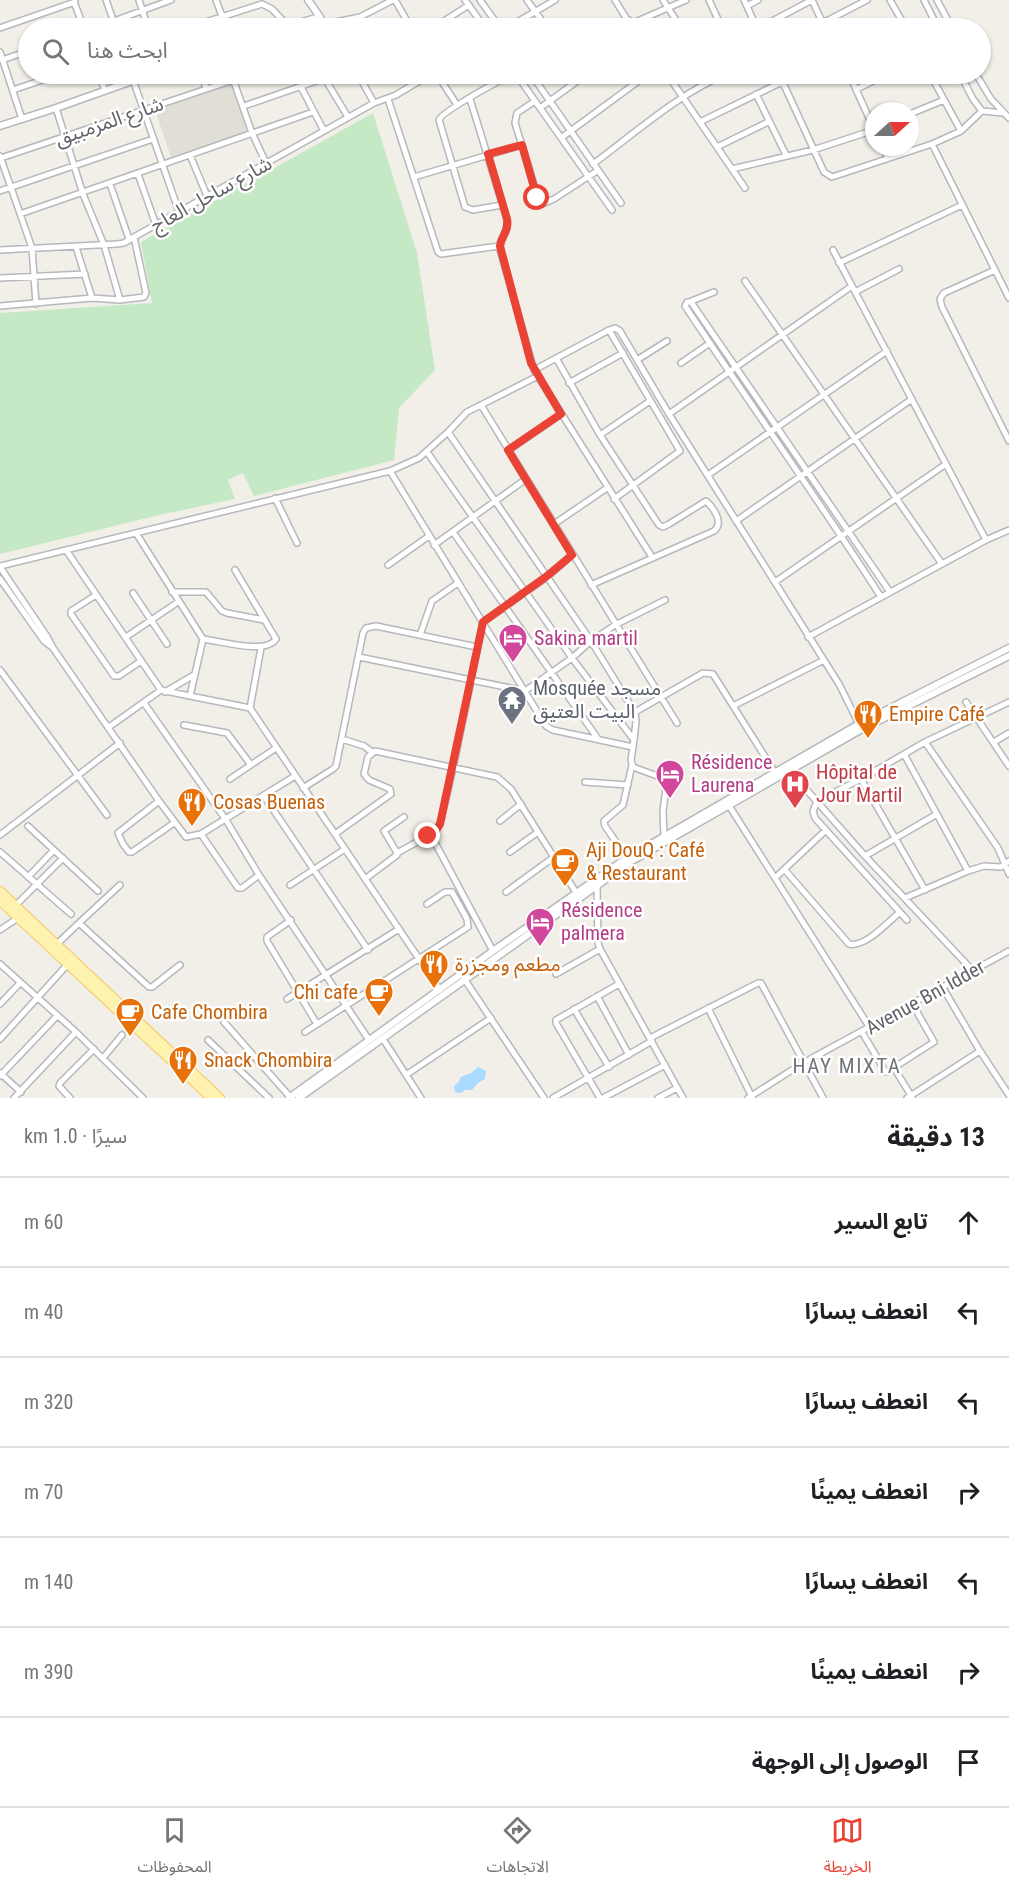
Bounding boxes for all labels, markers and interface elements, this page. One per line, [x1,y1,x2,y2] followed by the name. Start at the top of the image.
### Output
[18,18,991,84] search box
[39,35,72,68] icon: search
[87,38,168,63] text: ابحث هنا
[52,91,167,154] street label: شارع المزمبيق
[865,102,919,156] north arrow
[146,151,277,240] street label: شارع ساحل العاج
[523,184,549,210] route start
[497,622,529,664] hotel icon: Sakina martil
[534,626,638,650] place label: Sakina martil
[533,676,661,724] place label: Mosquée مسجد البيت العتيق
[496,684,528,726] temple icon: Mosquée مسجد البيت العتيق
[852,698,884,740] restaurant icon: Empire Café
[889,702,985,726] place label: Empire Café
[691,750,772,797] place label: Résidence Laurena
[654,758,686,800] hotel icon: Résidence Laurena
[816,760,902,807] place label: Hôpital de Jour Martil
[779,768,811,810] hospital icon: Hôpital de Jour Martil
[176,786,208,828] restaurant icon: Cosas Buenas
[213,790,325,814] place label: Cosas Buenas
[414,822,440,848] route end
[586,838,705,885] place label: Aji DouQ : Café & Restaurant
[549,846,581,888] cafe icon: Aji DouQ : Café & Restaurant
[561,898,642,945] place label: Résidence palmera
[524,906,556,948] hotel icon: Résidence palmera
[418,948,450,990] restaurant icon: مطعم ومجزرة
[455,952,561,979] place label: مطعم ومجزرة
[861,954,989,1040] street label: Avenue Bni Idder
[363,976,395,1018] cafe icon: Chi cafe
[294,980,358,1004] place label: Chi cafe
[114,996,146,1038] cafe icon: Cafe Chombira
[151,1000,268,1024] place label: Cafe Chombira
[167,1044,199,1086] restaurant icon: Snack Chombira
[204,1048,332,1072] place label: Snack Chombira
[793,1054,901,1078] district label: HAY MIXTA
[887,1122,985,1152] text: 13 دقيقة
[24,1124,127,1148] text: سيرًا · 1.0 km
[952,1206,985,1239] icon: ahead
[835,1209,928,1234] text: تابع السير
[24,1210,63,1234] text: 60 m
[952,1296,985,1329] icon: left
[805,1299,928,1324] text: انعطف يسارًا
[24,1300,63,1324] text: 40 m
[952,1386,985,1419] icon: left
[805,1389,928,1414] text: انعطف يسارًا
[24,1390,73,1414] text: 320 m
[952,1476,985,1509] icon: right
[810,1479,928,1504] text: انعطف يمينًا
[24,1480,63,1504] text: 70 m
[952,1566,985,1599] icon: left
[805,1569,928,1594] text: انعطف يسارًا
[24,1570,73,1594] text: 140 m
[952,1656,985,1689] icon: right
[810,1659,928,1684] text: انعطف يمينًا
[24,1660,73,1684] text: 390 m
[952,1746,985,1779] icon: arrive
[752,1749,928,1774] text: الوصول إلى الوجهة
[137,1814,212,1884] tab: المحفوظات
[486,1814,549,1884] tab: الاتجاهات
[824,1814,872,1884] tab: الخريطة

